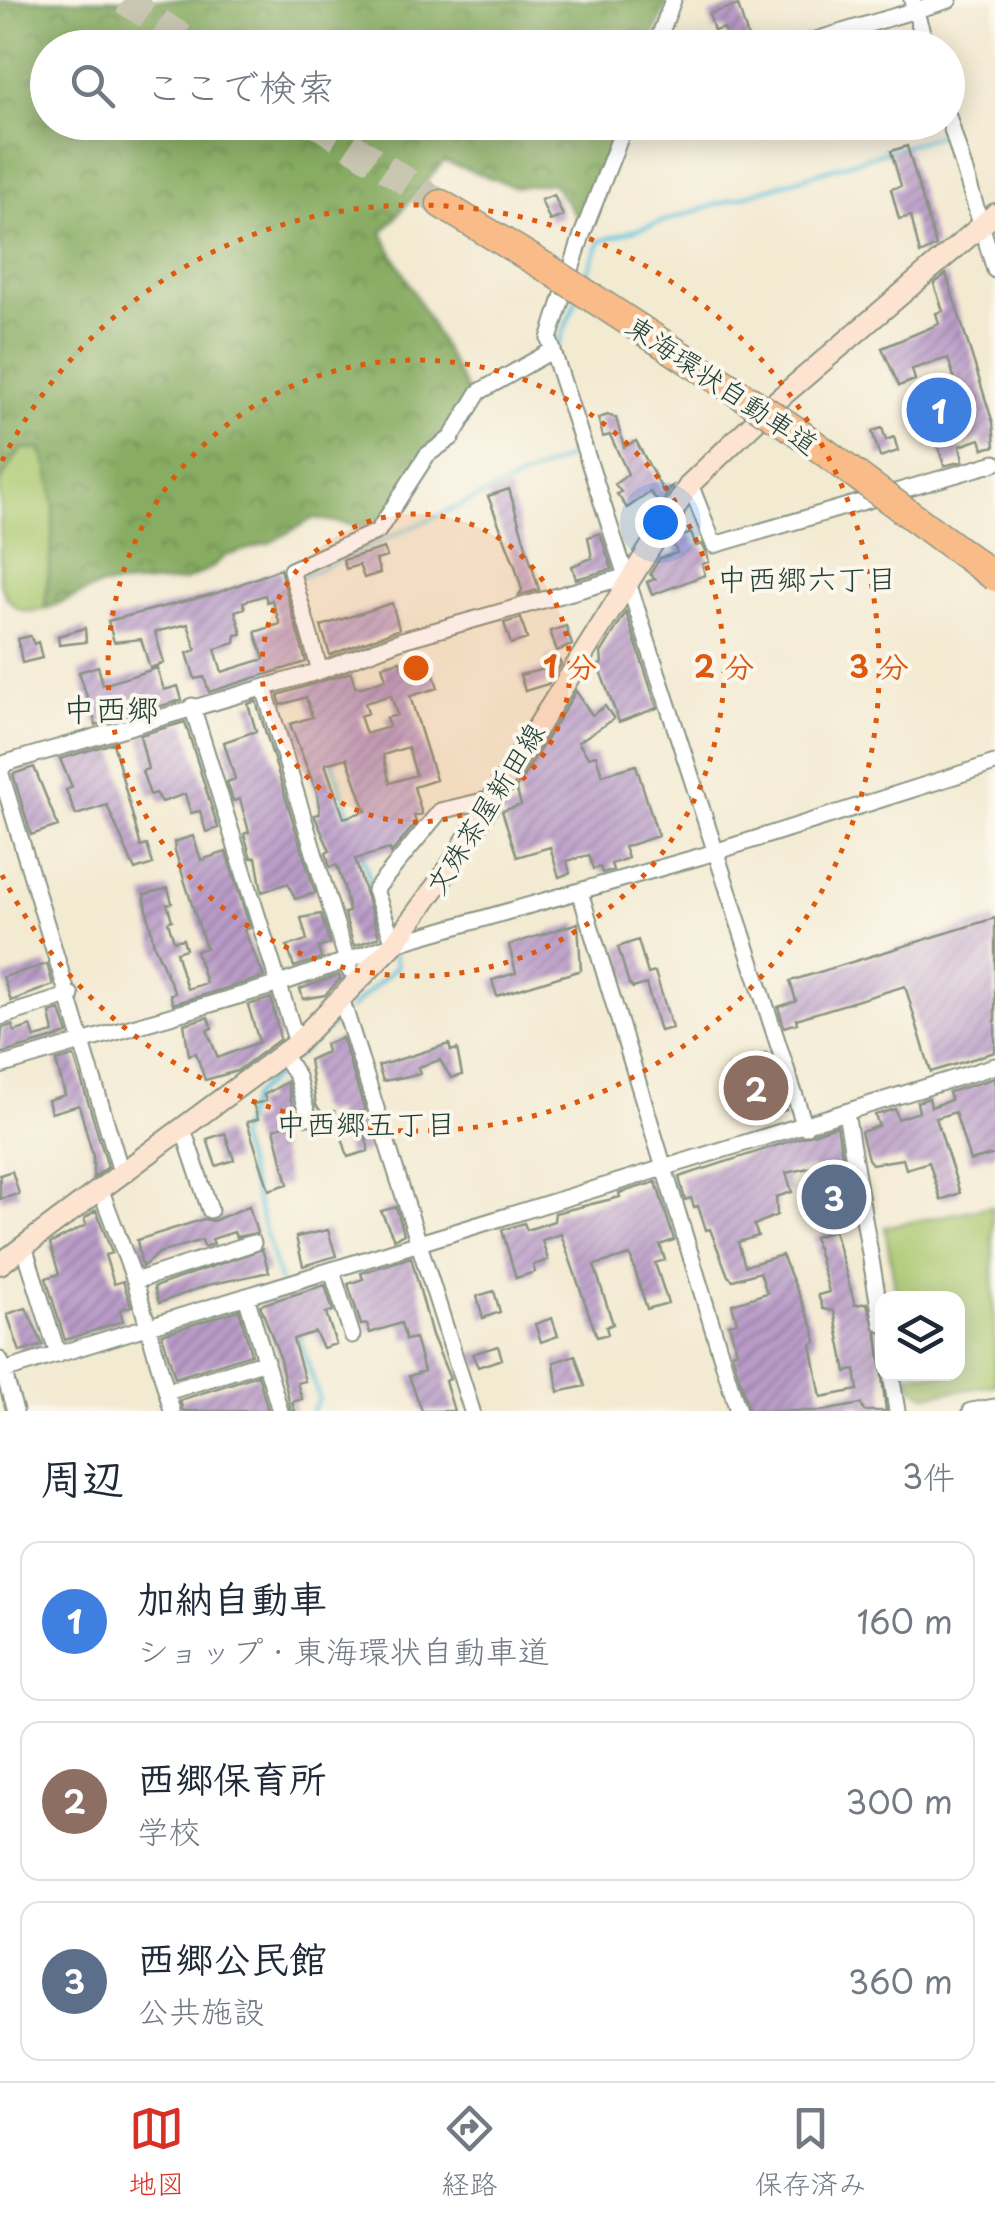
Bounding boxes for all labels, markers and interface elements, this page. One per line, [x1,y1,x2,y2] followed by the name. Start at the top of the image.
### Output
[30,30,965,140] search box
[145,57,335,114] text: ここで検索
[65,58,120,113] icon: search
[618,304,828,464] street label: 東海環状自動車道
[906,372,972,448] pin: 1
[635,497,686,548] your location
[717,555,897,600] district label: 中西郷六丁目
[543,643,597,688] text: 1 分
[694,643,754,688] text: 2 分
[849,643,909,688] text: 3 分
[398,650,434,686] centre of rings
[63,684,159,732] district label: 中西郷
[414,713,554,903] street label: 文殊茶屋新田線
[724,1050,788,1126] pin: 2
[276,1100,456,1145] district label: 中西郷五丁目
[802,1160,866,1234] pin: 3
[875,1291,965,1381] map controls
[875,1291,965,1381] button: layers
[40,1445,124,1508] text: 周辺
[902,1452,955,1500] text: 3件
[137,1569,327,1626] text: 加納自動車
[67,1597,82,1645] text: 1
[857,1597,953,1645] text: 160 m
[137,1626,550,1674] text: ショップ · 東海環状自動車道
[137,1749,327,1806] text: 西郷保育所
[63,1777,86,1825] text: 2
[845,1777,953,1825] text: 300 m
[137,1806,201,1854] text: 学校
[137,1929,327,1986] text: 西郷公民館
[64,1957,85,2005] text: 3
[848,1957,953,2005] text: 360 m
[137,1986,265,2034] text: 公共施設
[128,2101,185,2204] tab: 地図
[441,2101,498,2204] tab: 経路
[754,2101,867,2204] tab: 保存済み

